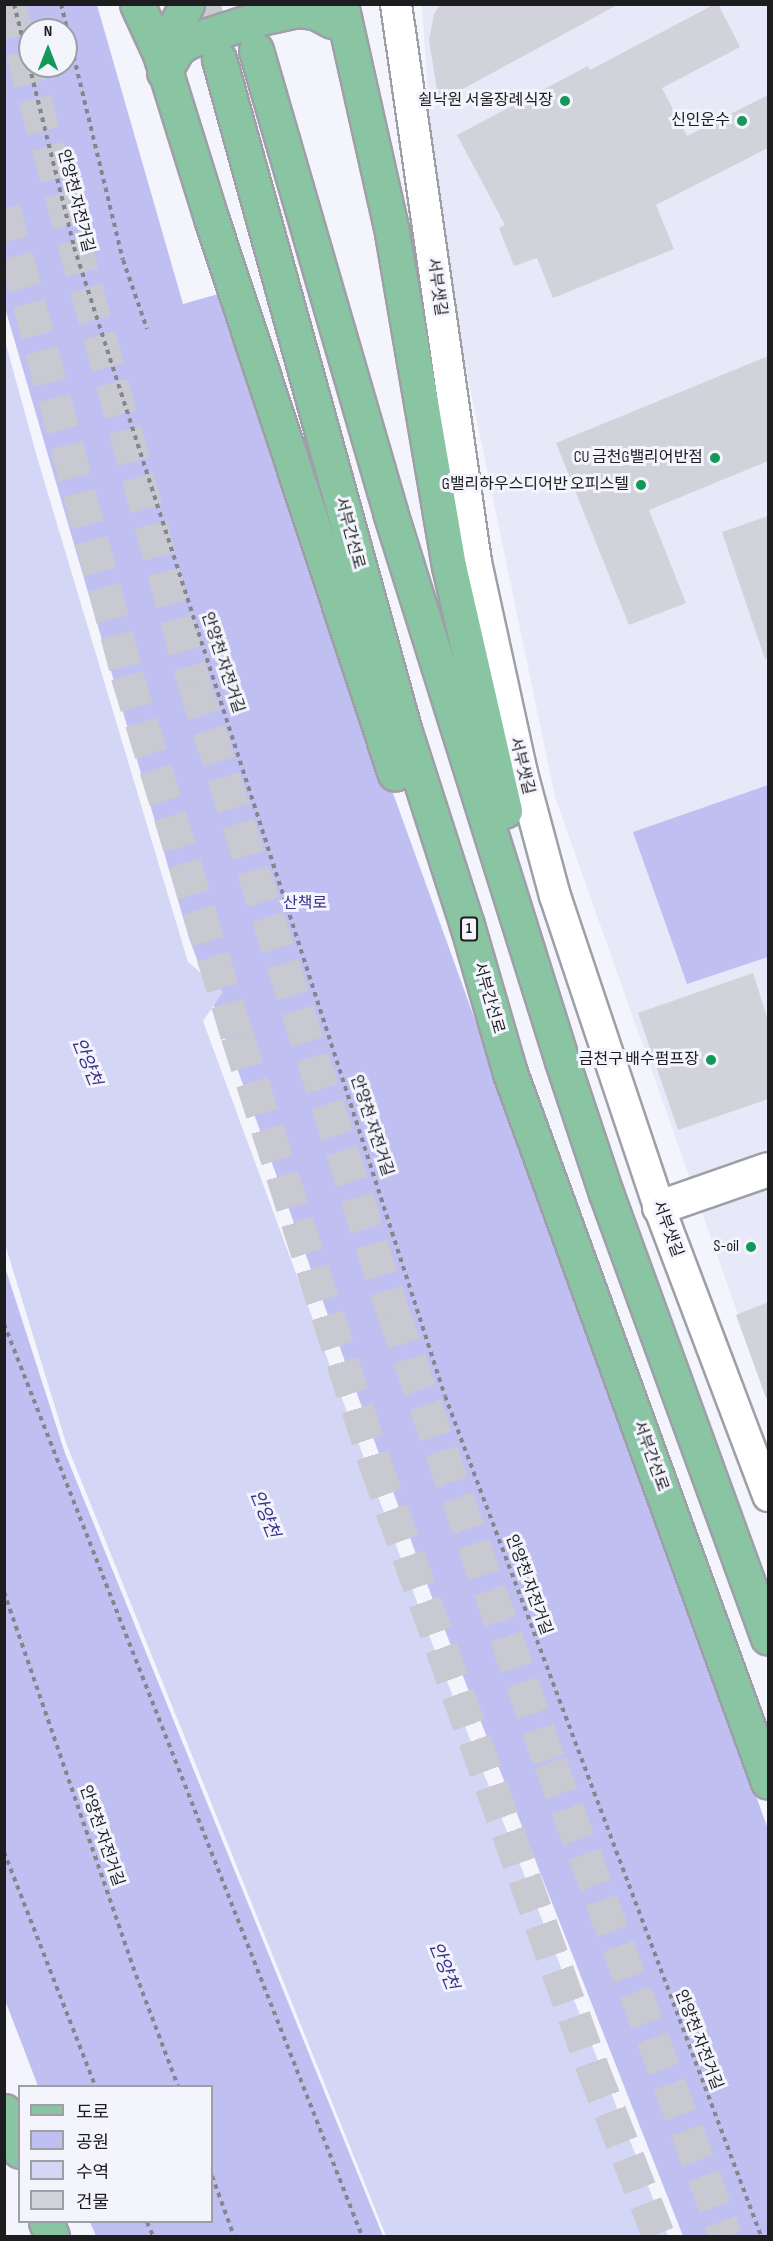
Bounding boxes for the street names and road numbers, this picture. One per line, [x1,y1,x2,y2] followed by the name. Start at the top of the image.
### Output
[53,147,97,255] street label: 안양천 자전거길
[422,257,450,317] street label: 서부샛길
[330,495,368,571] street label: 서부간선로
[197,610,247,716] street label: 안양천 자전거길
[505,735,537,797] street label: 서부샛길
[460,917,478,941] road number: 1
[469,960,507,1036] street label: 서부간선로
[346,1073,396,1179] street label: 안양천 자전거길
[648,1198,686,1260] street label: 서부샛길
[628,1418,672,1494] street label: 서부간선로
[501,1532,555,1638] street label: 안양천 자전거길
[75,1783,127,1889] street label: 안양천 자전거길
[670,1987,726,2093] street label: 안양천 자전거길

